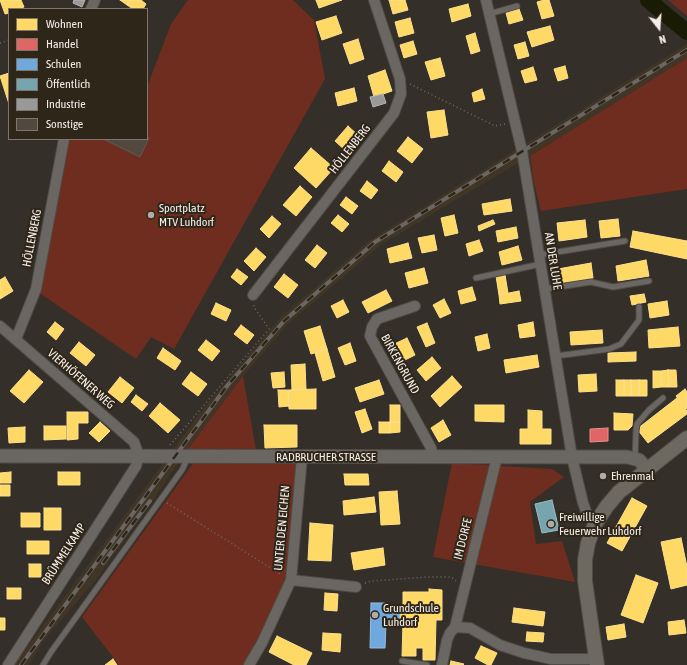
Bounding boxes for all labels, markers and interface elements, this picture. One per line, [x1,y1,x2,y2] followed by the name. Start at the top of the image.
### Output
[8,8,148,140] legend
[639,8,679,48] north arrow
[46,17,83,31] text: Wohnen
[658,33,667,46] text: N
[46,37,79,51] text: Handel
[46,57,81,71] text: Schulen
[46,77,90,91] text: Öffentlich
[46,97,86,111] text: Industrie
[46,117,83,131] text: Sonstige
[326,122,374,176] street label: HÖLLENBERG
[159,201,214,229] place label: Sportplatz MTV Luhdorf
[19,208,45,268] street label: HÖLLENBERG
[146,210,156,220] marker: Sportplatz MTV Luhdorf
[541,231,565,291] street label: AN DER LUHE
[378,332,422,396] street label: BIRKENGRUND
[45,346,117,412] street label: VIERHÖFENER WEG
[276,450,376,464] street label: RADBRUCHER STRASSE
[611,469,654,483] place label: Ehrenmal
[598,471,608,481] marker: Ehrenmal
[271,485,293,571] street label: UNTER DEN EICHEN
[559,510,642,538] place label: Freiwillige Feuerwehr Luhdorf
[451,517,475,561] street label: IM DORFE
[546,519,556,529] marker: Freiwillige Feuerwehr Luhdorf
[39,521,89,587] street label: BRÜMMELKAMP
[383,601,439,629] place label: Grundschule Luhdorf
[370,610,380,620] marker: Grundschule Luhdorf

